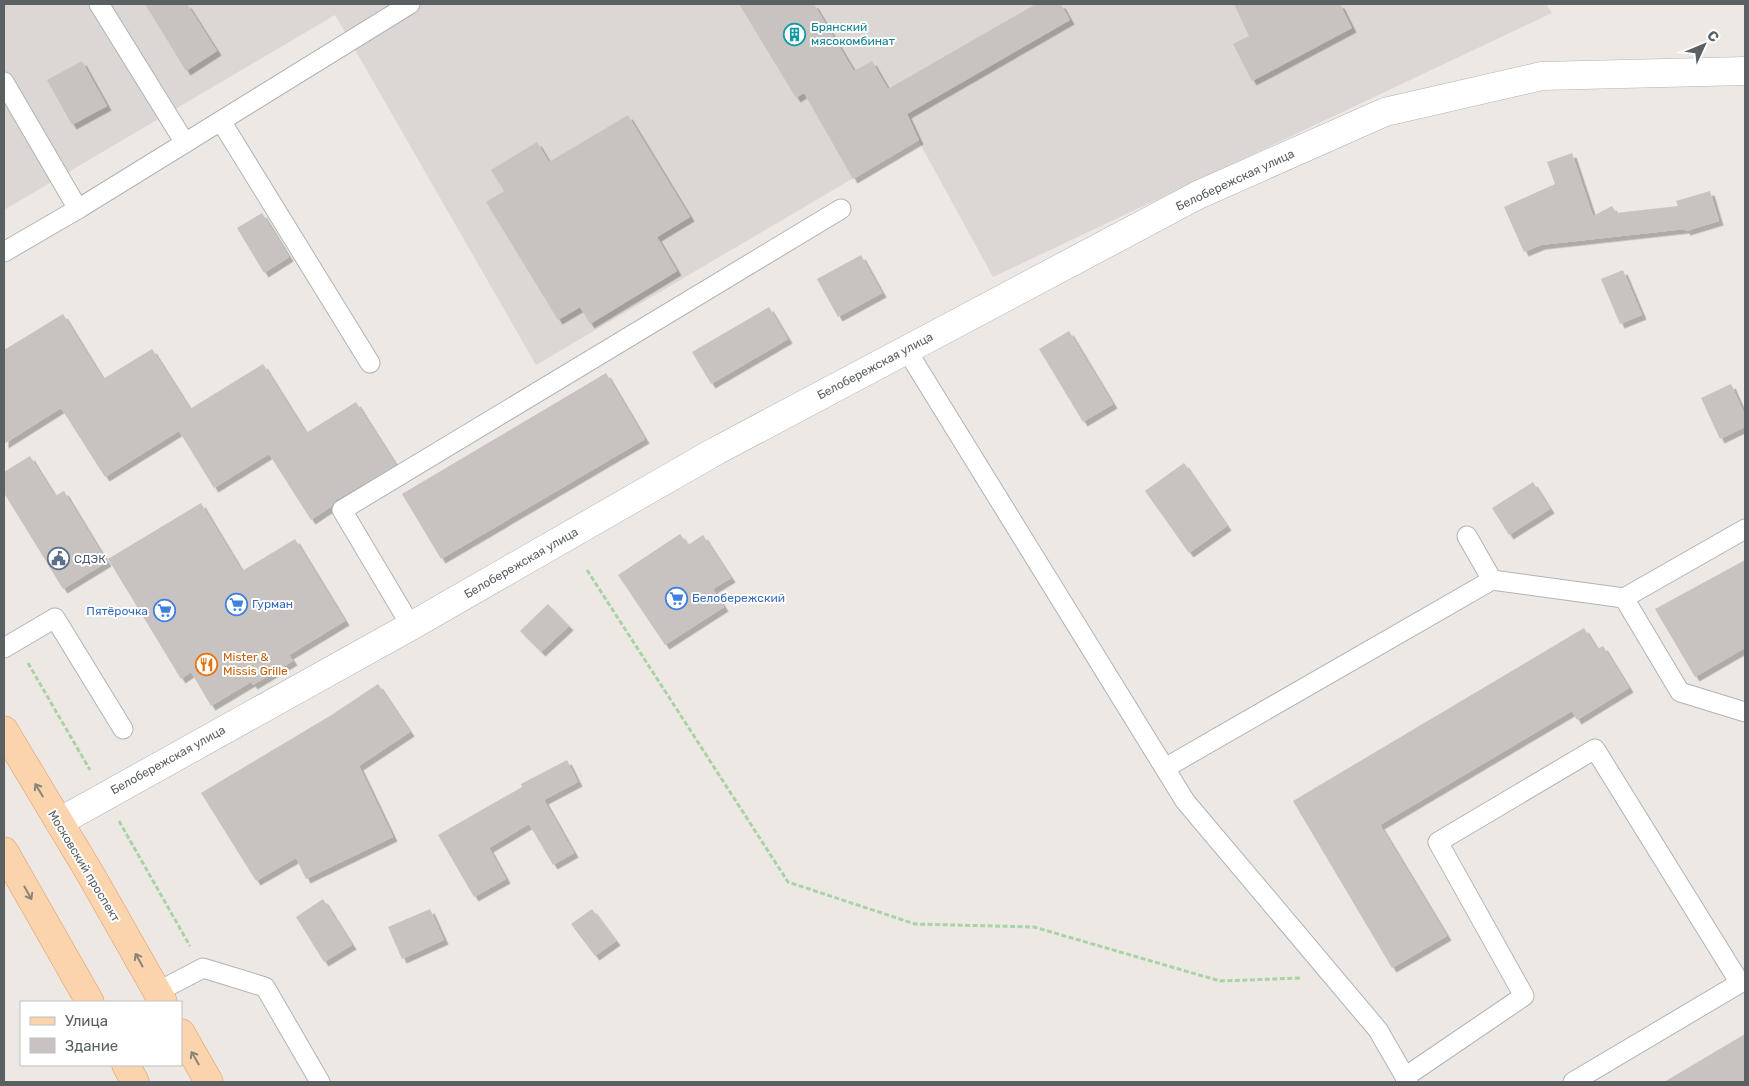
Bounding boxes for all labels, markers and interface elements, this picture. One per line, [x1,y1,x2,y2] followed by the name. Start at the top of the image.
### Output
[811,20,895,48] place label: Брянский мясокомбинат
[1679,20,1729,70] north arrow
[783,22,807,46] building icon: Брянский мясокомбинат
[1703,27,1723,46] text: С
[1174,146,1296,214] street label: Белобережская улица
[815,330,935,402] street label: Белобережская улица
[462,525,580,601] street label: Белобережская улица
[46,547,70,571] public building icon: СДЭК
[74,552,106,566] place label: СДЭК
[664,586,688,610] supermarket icon: Белобережский
[692,591,785,605] place label: Белобережский
[224,592,248,616] supermarket icon: Гурман
[252,597,293,611] place label: Гурман
[152,599,176,623] supermarket icon: Пятёрочка
[86,604,148,618] place label: Пятёрочка
[223,650,288,678] place label: Mister & Missis Grille
[195,652,219,676] restaurant icon: Mister & Missis Grille
[108,723,228,797] street label: Белобережская улица
[34,783,44,797] one-way arrow
[45,808,123,924] street label: Московский проспект
[24,886,34,900] one-way arrow
[134,953,144,967] one-way arrow
[20,1001,182,1066] legend
[65,1012,108,1030] text: Улица
[65,1037,118,1055] text: Здание
[190,1051,200,1065] one-way arrow

